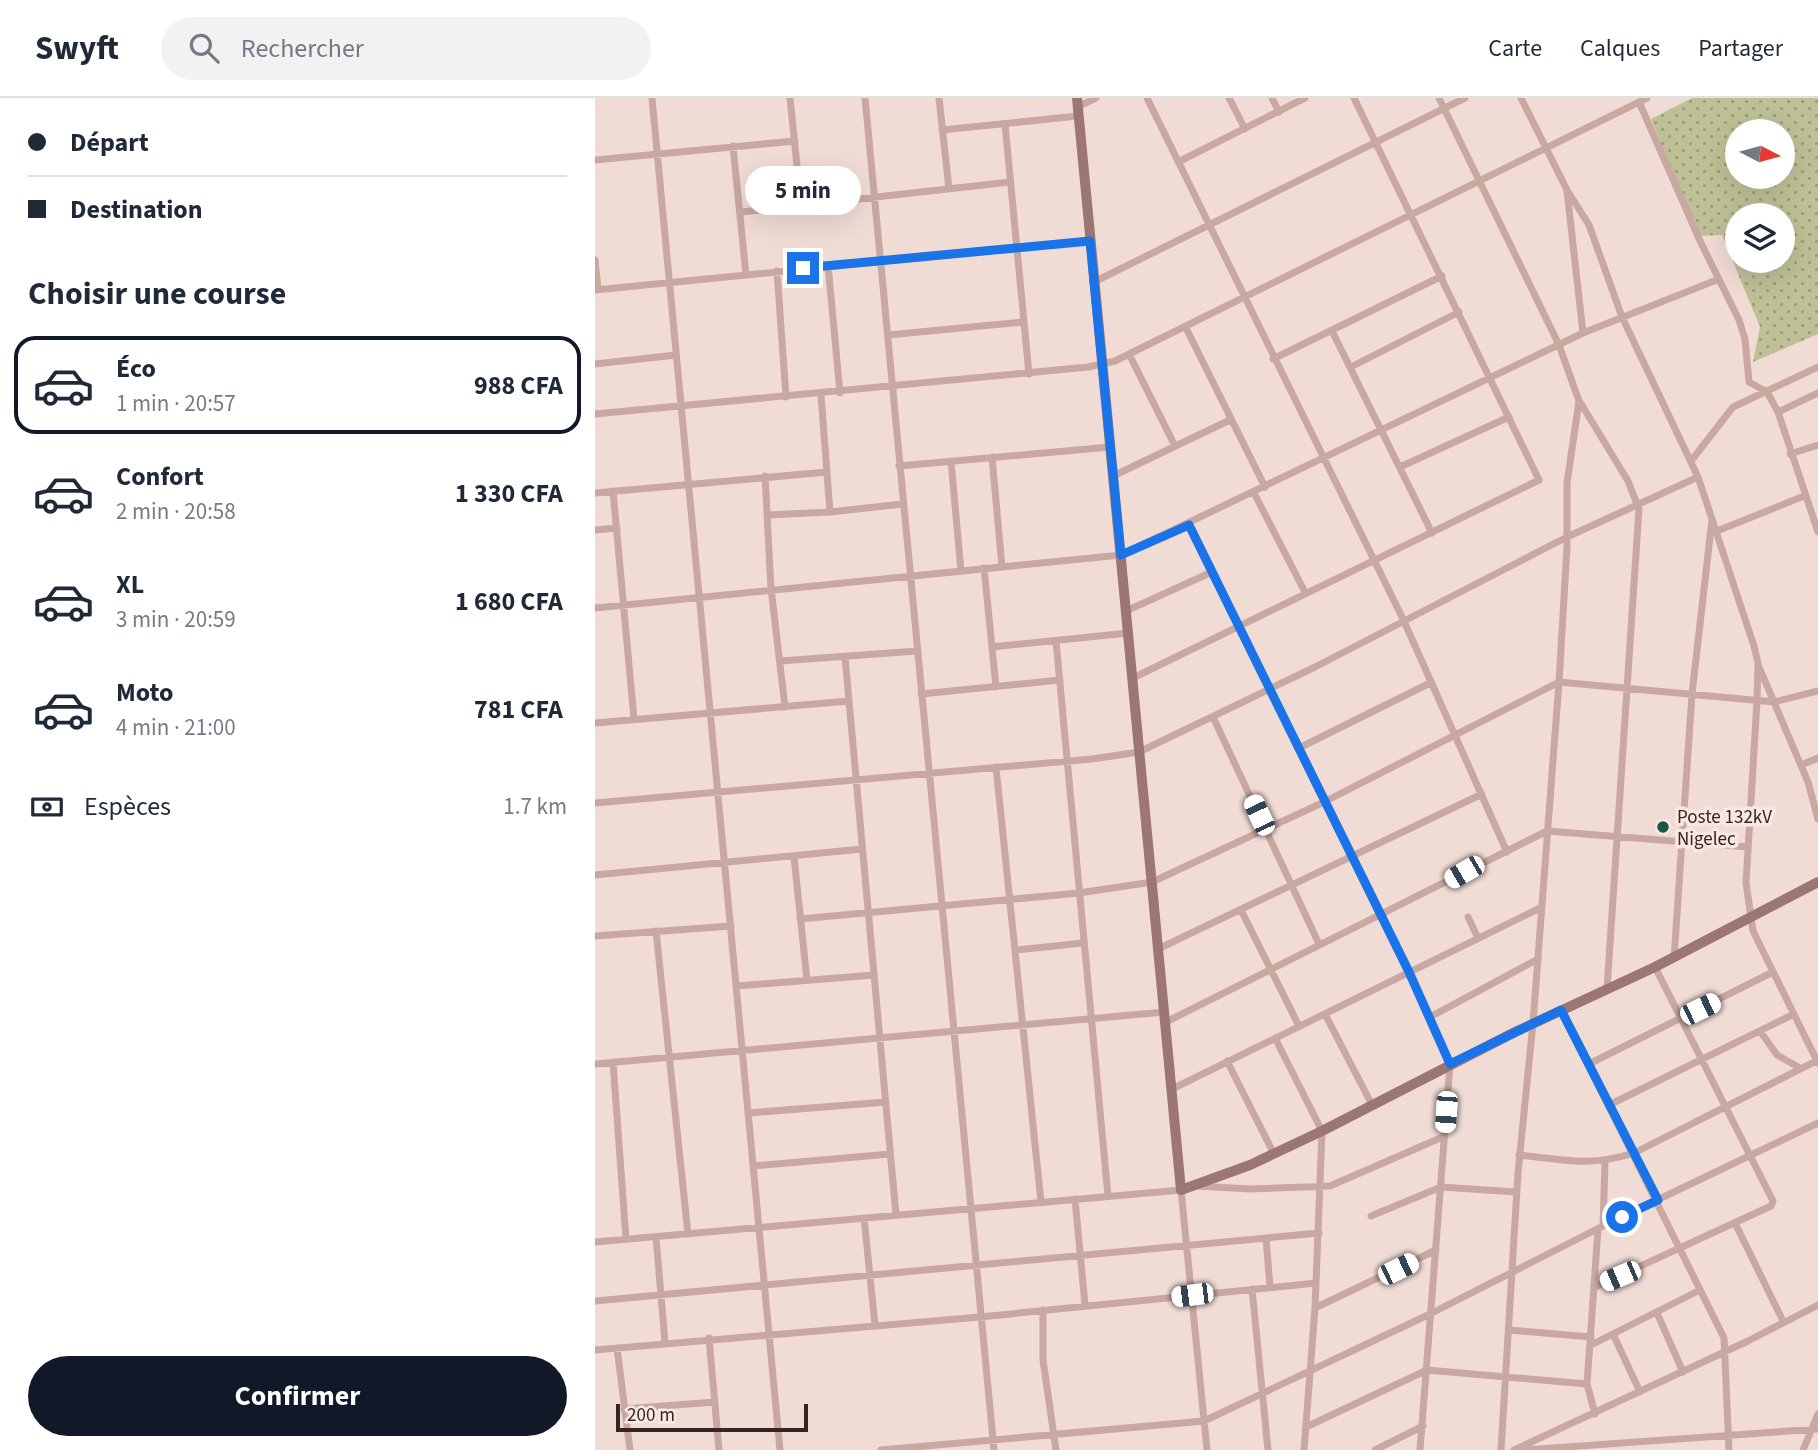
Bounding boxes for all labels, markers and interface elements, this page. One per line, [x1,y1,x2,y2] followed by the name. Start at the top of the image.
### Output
[161,17,651,80] search box
[35,25,119,72] text: Swyft
[185,29,223,67] icon: search
[241,30,364,67] text: Rechercher
[1488,31,1542,66] text: Carte
[1580,31,1660,66] text: Calques
[1698,31,1783,66] text: Partager
[1725,119,1795,189] north arrow
[1725,119,1795,273] map controls
[70,124,149,161] text: Départ
[745,166,861,216] callout: 5 min
[775,174,831,207] text: 5 min
[70,191,203,228] text: Destination
[1725,203,1795,273] button: layers
[787,252,819,284] route end
[28,271,286,317] text: Choisir une course
[116,350,156,387] text: Éco
[32,354,95,417] icon: car
[474,367,563,404] text: 988 CFA
[116,387,236,420] text: 1 min · 20:57
[116,458,204,495] text: Confort
[32,462,95,525] icon: car
[455,475,563,512] text: 1 330 CFA
[116,495,236,528] text: 2 min · 20:58
[116,566,144,603] text: XL
[32,570,95,633] icon: car
[455,583,563,620] text: 1 680 CFA
[116,603,236,636] text: 3 min · 20:59
[116,674,173,711] text: Moto
[32,678,95,741] icon: car
[474,691,563,728] text: 781 CFA
[116,711,236,744] text: 4 min · 21:00
[28,788,66,826] icon: cash
[84,788,171,825] text: Espèces
[503,790,567,823] text: 1.7 km
[1241,792,1278,838] car
[1677,804,1772,853] place label: Poste 132kV Nigelec
[1655,819,1671,835] marker: Poste 132kV Nigelec
[1441,852,1488,892] car
[1677,990,1724,1028] car
[1435,1090,1458,1134] car
[1606,1201,1638,1233] route start
[1375,1250,1422,1288] car
[1597,1258,1644,1294] car
[1170,1282,1215,1308] car
[28,1356,567,1436] button: Confirmer
[616,1401,809,1433] scale bar
[627,1402,675,1429] text: 200 m

